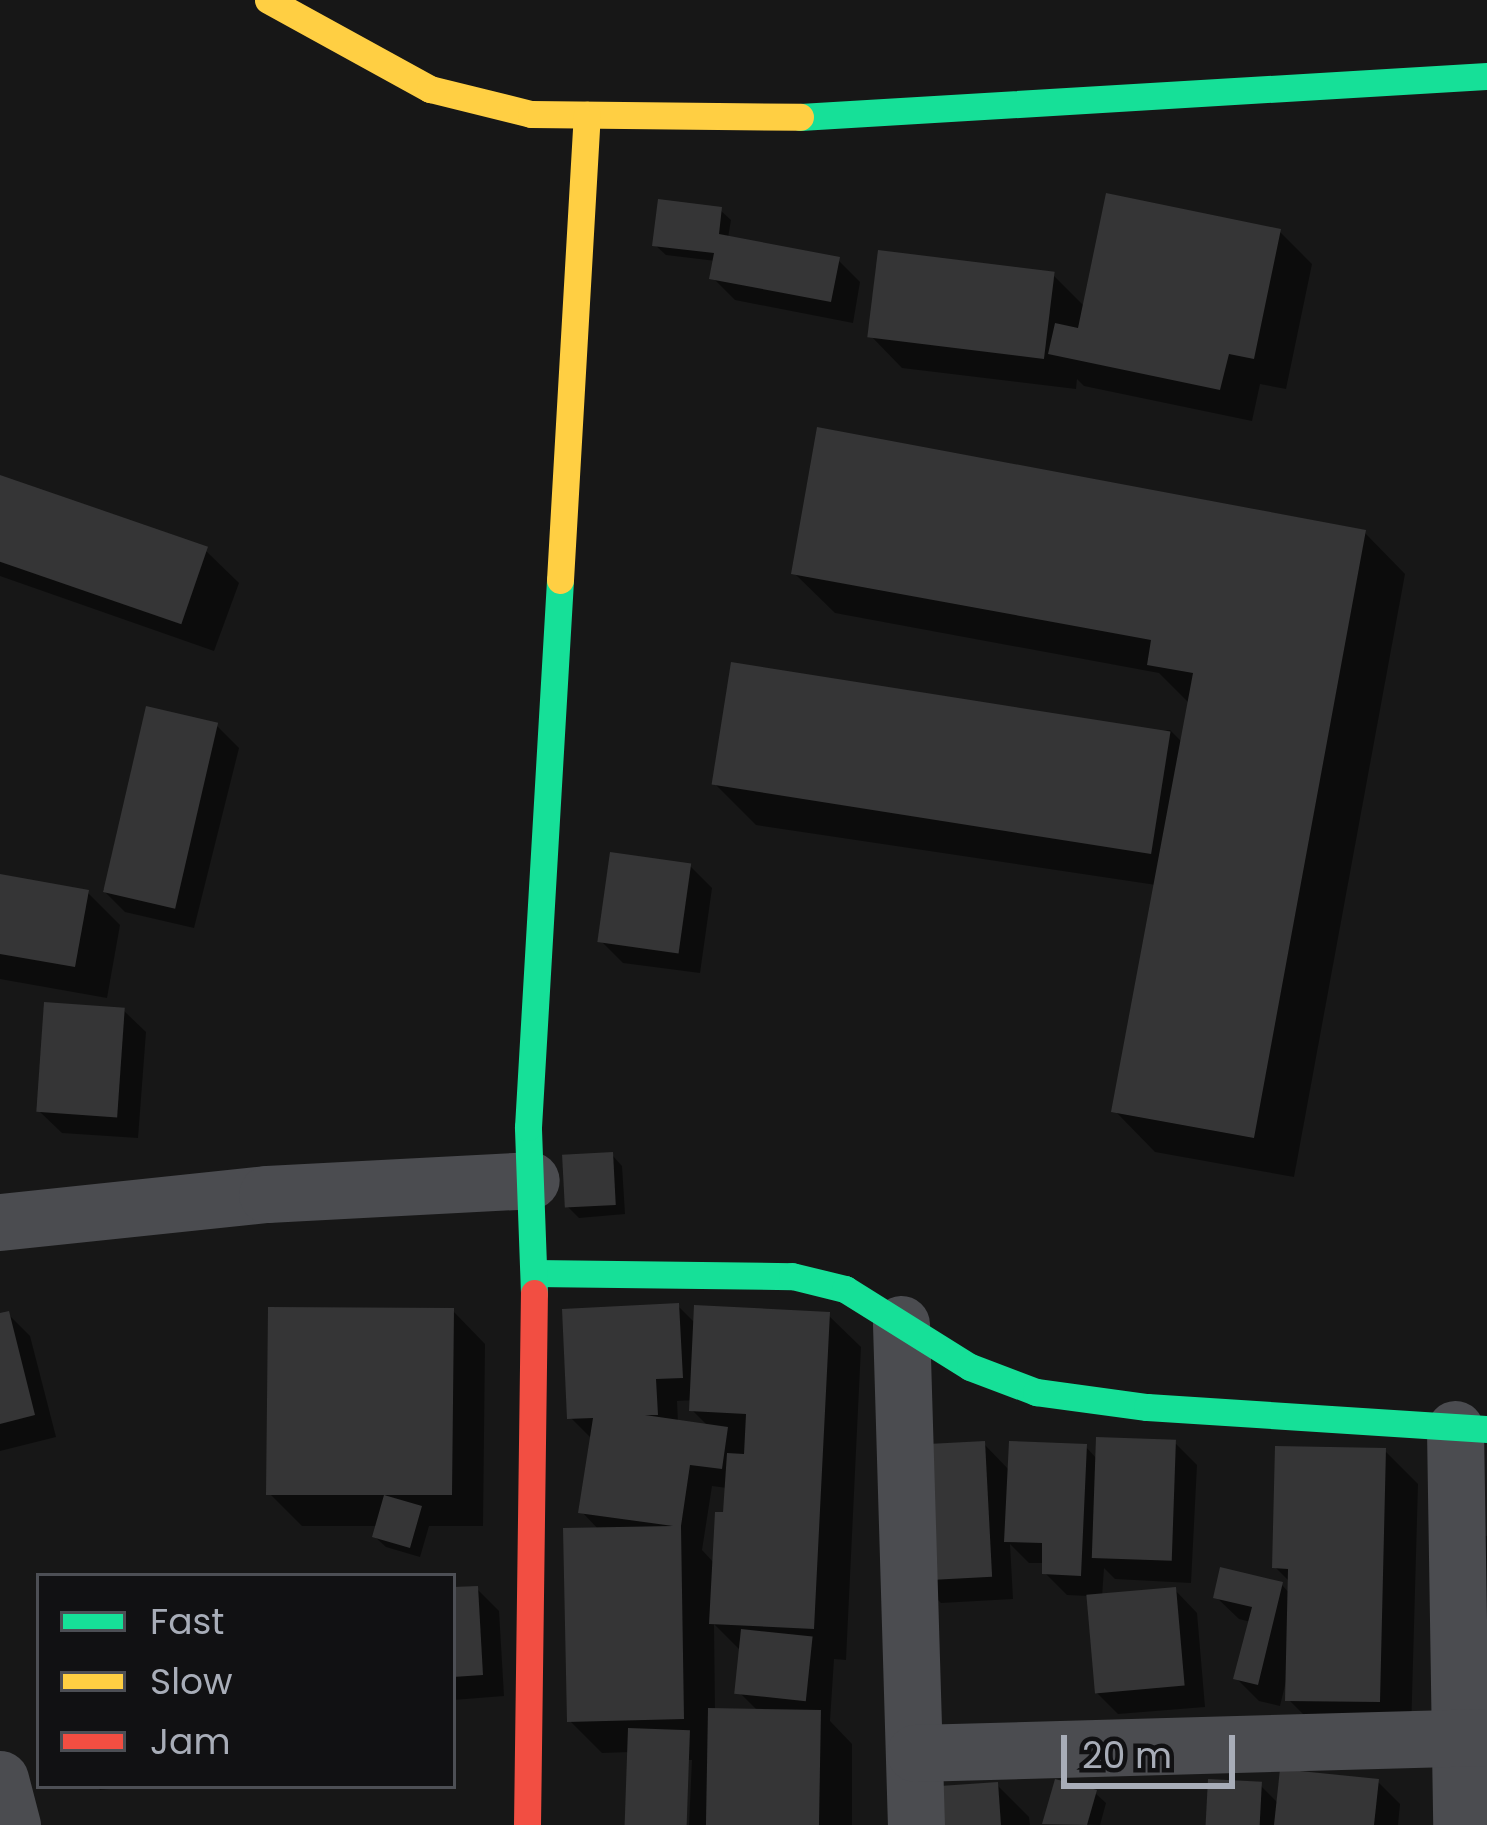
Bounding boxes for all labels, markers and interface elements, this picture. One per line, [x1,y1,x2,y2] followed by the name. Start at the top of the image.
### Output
[36,1573,456,1789] legend
[150,1596,224,1647] text: Fast
[150,1656,233,1707] text: Slow
[1067,1711,1241,1785] scale bar
[150,1716,231,1767] text: Jam
[1082,1730,1172,1781] text: 20 m

